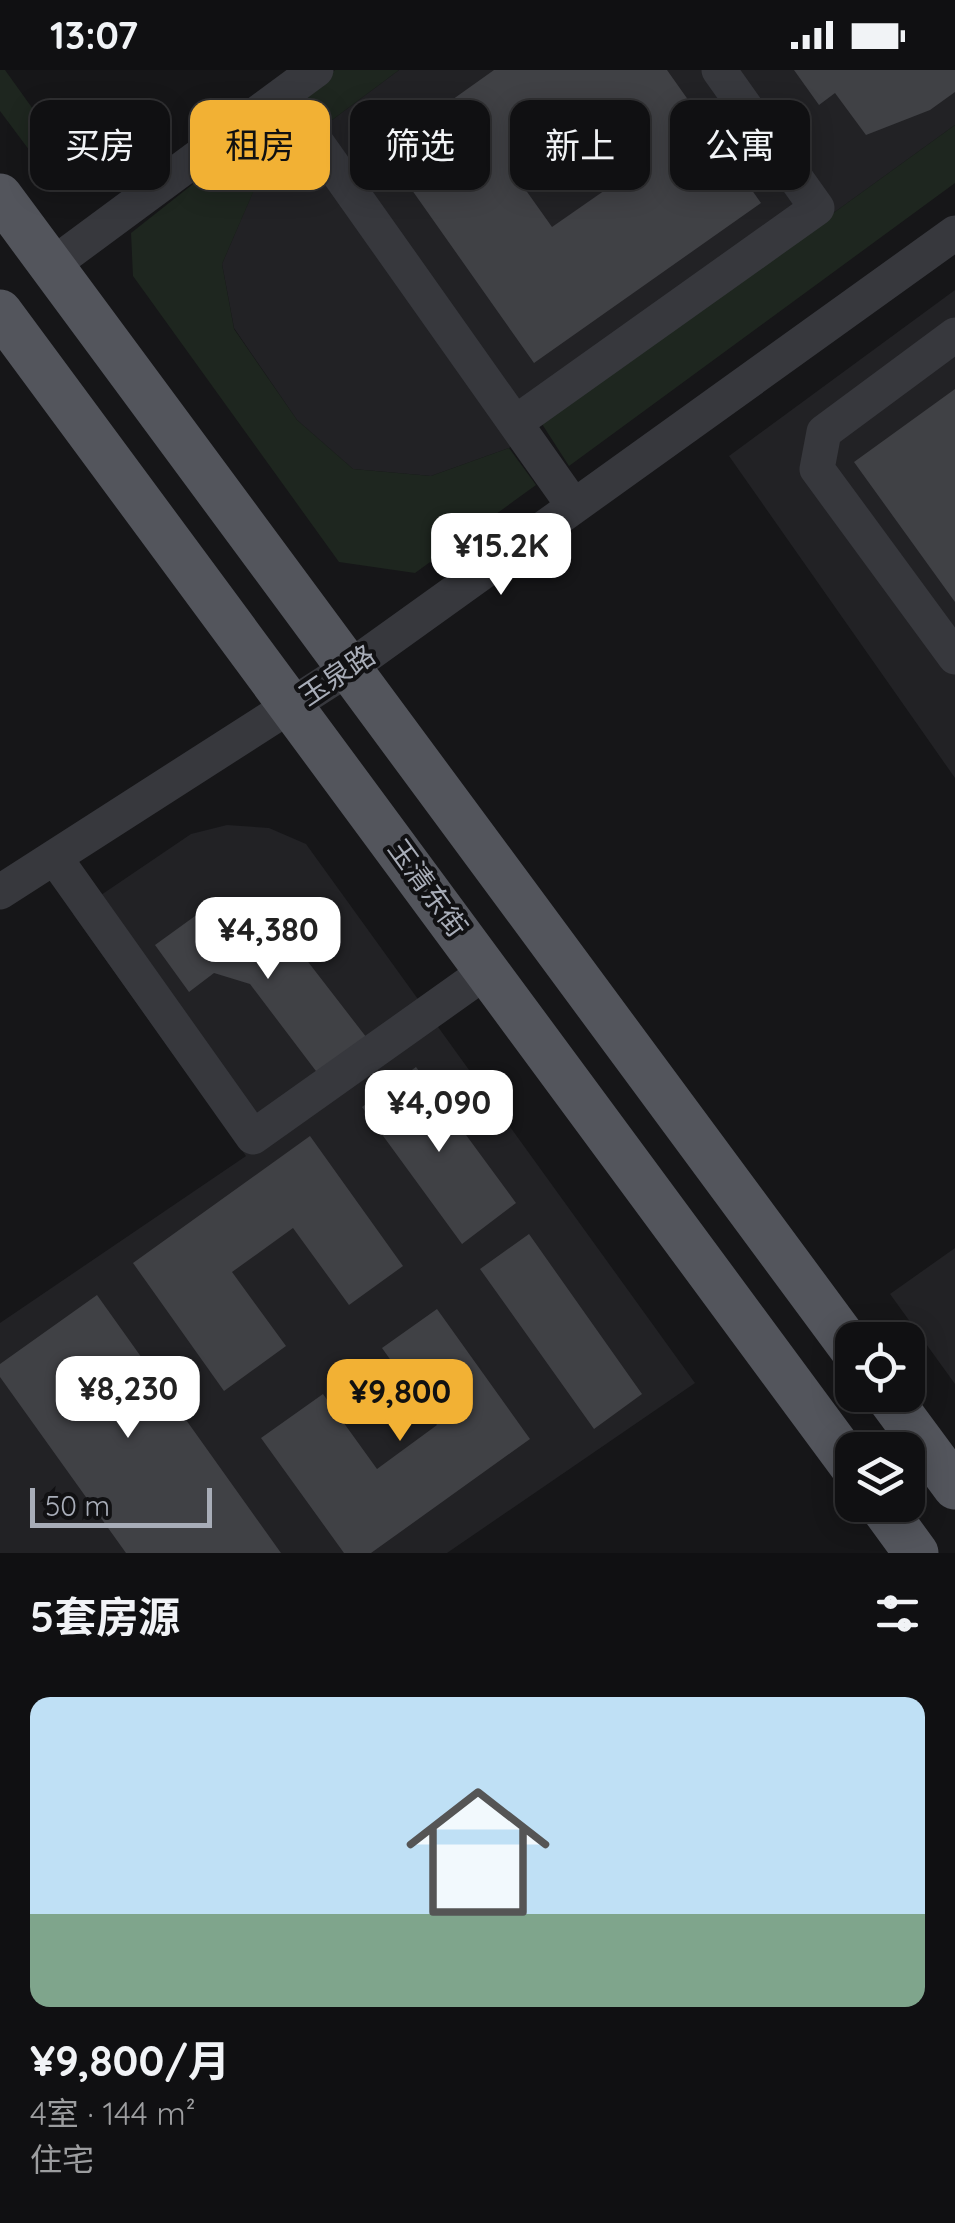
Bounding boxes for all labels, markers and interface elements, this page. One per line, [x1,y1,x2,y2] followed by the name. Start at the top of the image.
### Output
[50,11,138,59] text: 13:07
[30,100,170,190] chip: 买房
[190,100,330,190] chip: 租房
[350,100,490,190] chip: 筛选
[510,100,650,190] chip: 新上
[670,100,810,190] chip: 公寓
[420,513,582,598] pin: ¥15.2K
[453,525,549,565] text: ¥15.2K
[292,637,381,713] street label: 玉泉路
[381,832,475,943] street label: 玉清东街
[187,897,349,982] pin: ¥4,380
[217,909,319,949] text: ¥4,380
[358,1070,520,1155] pin: ¥4,090
[387,1082,491,1122] text: ¥4,090
[835,1322,925,1522] map controls
[835,1322,925,1412] button: locate
[47,1356,209,1441] pin: ¥8,230
[319,1359,481,1444] pin: ¥9,800
[78,1368,178,1408] text: ¥8,230
[349,1371,451,1411] text: ¥9,800
[835,1432,925,1522] button: layers
[30,1483,212,1528] scale bar
[45,1488,110,1523] text: 50 m
[870,1586,925,1641] icon: filters
[30,1590,180,1643] text: 5套房源
[388,1762,568,1942] icon: home
[30,2034,230,2087] text: ¥9,800/月
[30,2093,196,2133] text: 4室 · 144 m²
[30,2139,94,2179] text: 住宅

